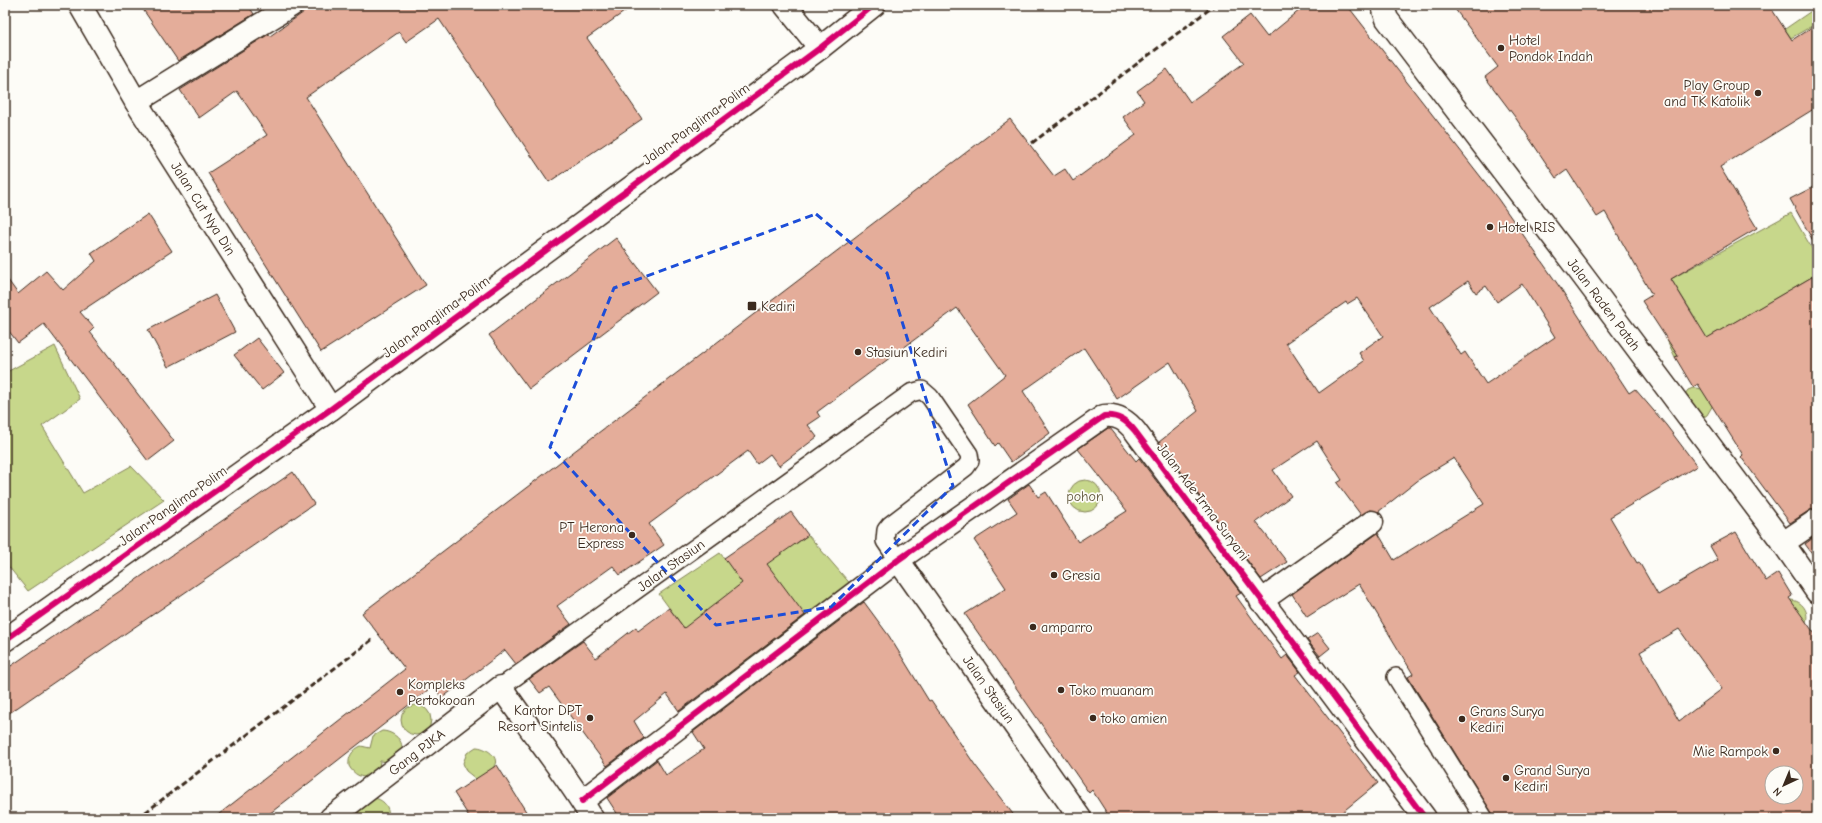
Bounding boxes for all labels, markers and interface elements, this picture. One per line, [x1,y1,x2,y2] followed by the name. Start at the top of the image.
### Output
[1509,32,1593,65] place label: Hotel Pondok Indah
[1496,43,1506,53] marker: Hotel Pondok Indah
[1664,77,1750,110] place label: Play Group and TK Katolik
[639,79,753,169] street label: Jalan Panglima Polim
[1753,88,1763,98] marker: Play Group and TK Katolik
[167,158,240,258] street label: Jalan Cut Nya Din
[1498,219,1556,236] place label: Hotel RIS
[1485,222,1495,232] marker: Hotel RIS
[1564,255,1644,354] street label: Jalan Raden Patah
[379,272,493,362] street label: Jalan Panglima Polim
[761,298,795,315] place label: Kediri
[746,300,758,312] marker: Kediri
[866,344,947,361] place label: Stasiun Kediri
[853,347,863,357] marker: Stasiun Kediri
[1153,440,1253,564] street label: Jalan Ade Irma Suryani
[116,462,230,550] street label: Jalan Panglima Polim
[1066,488,1104,505] park label: pohon
[559,519,624,552] place label: PT Herona Express
[627,530,637,540] marker: PT Herona Express
[634,535,708,595] street label: Jalan Stasiun
[1062,567,1101,584] place label: Gresia
[1049,570,1059,580] marker: Gresia
[1041,619,1093,636] place label: amparro
[1028,622,1038,632] marker: amparro
[959,652,1019,726] street label: Jalan Stasiun
[408,676,475,709] place label: Kompleks Pertokooan
[1069,682,1153,699] place label: Toko muanam
[1056,685,1066,695] marker: Toko muanam
[395,687,405,697] marker: Kompleks Pertokooan
[498,702,583,735] place label: Kantor DPT Resort Sintelis
[1470,703,1545,736] place label: Grans Surya Kediri
[1100,710,1167,727] place label: toko amien
[585,713,595,723] marker: Kantor DPT Resort Sintelis
[1088,713,1098,723] marker: toko amien
[1457,714,1467,724] marker: Grans Surya Kediri
[385,725,448,779] street label: Gang PJKA
[1693,743,1768,760] place label: Mie Rampok
[1771,746,1781,756] marker: Mie Rampok
[1514,762,1590,795] place label: Grand Surya Kediri
[1764,765,1804,805] north arrow
[1501,773,1511,783] marker: Grand Surya Kediri
[1770,785,1785,799] text: N

